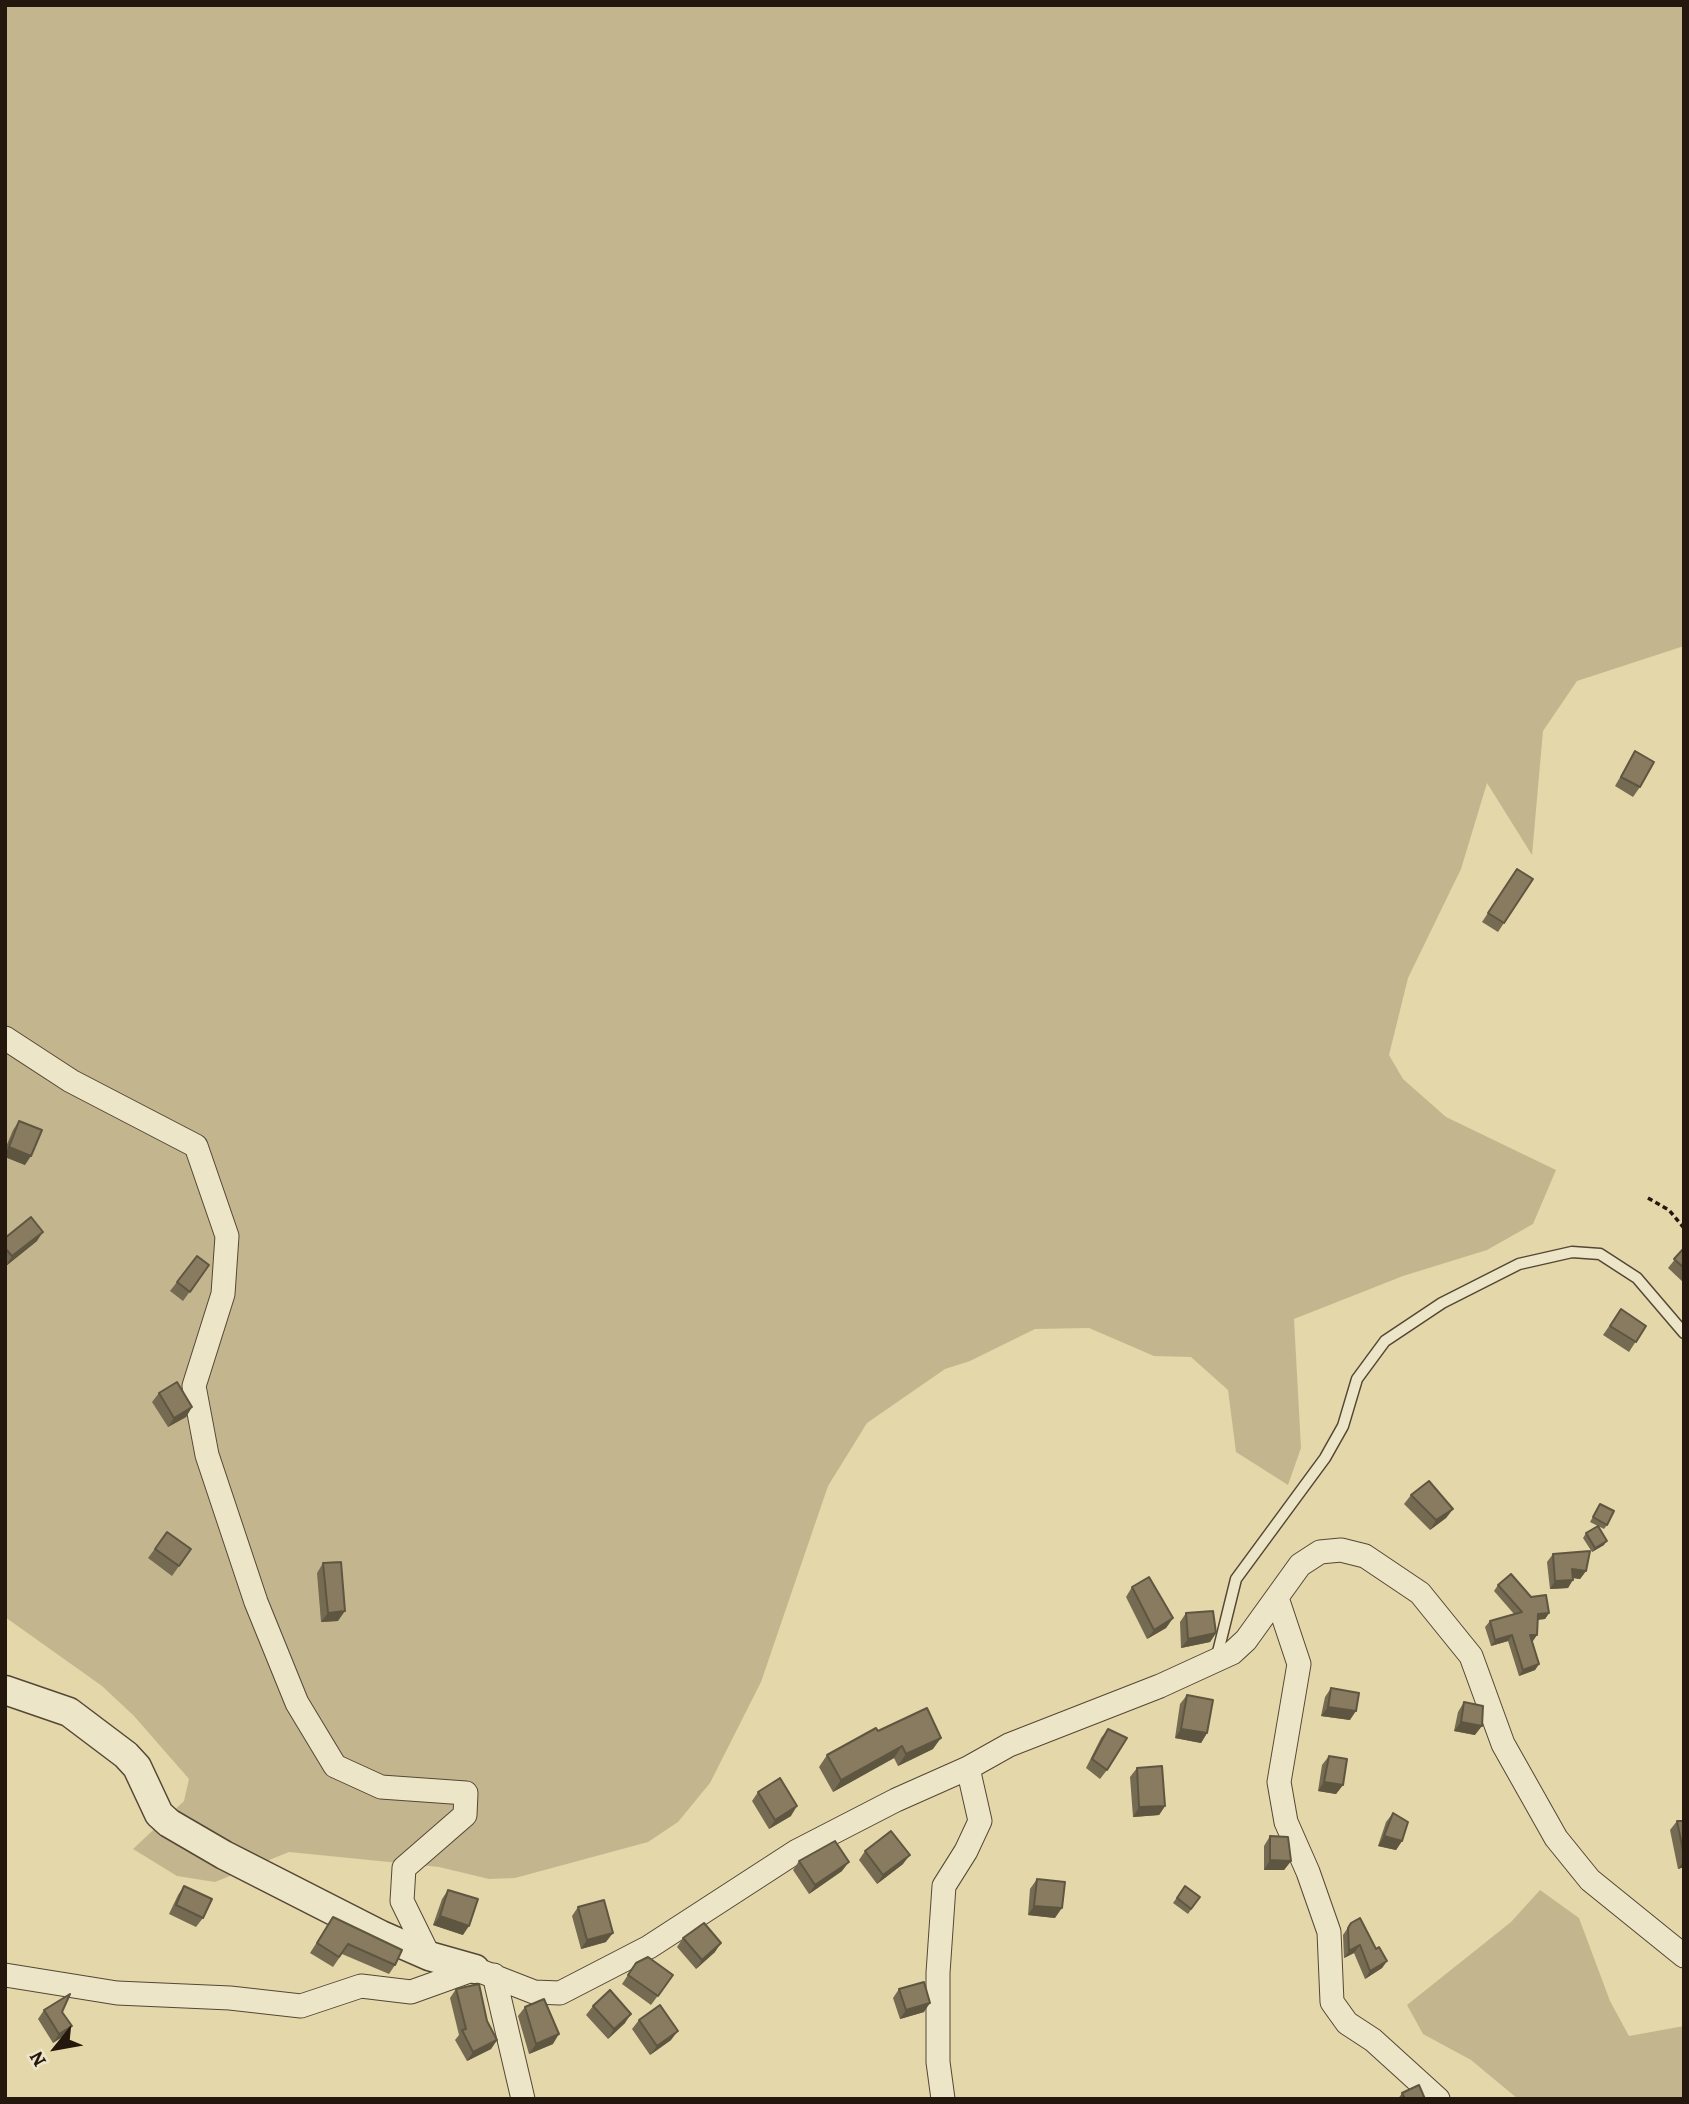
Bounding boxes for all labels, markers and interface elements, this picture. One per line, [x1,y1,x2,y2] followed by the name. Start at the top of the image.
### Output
[21,2013,91,2083] north arrow
[23,2046,53,2071] text: N

